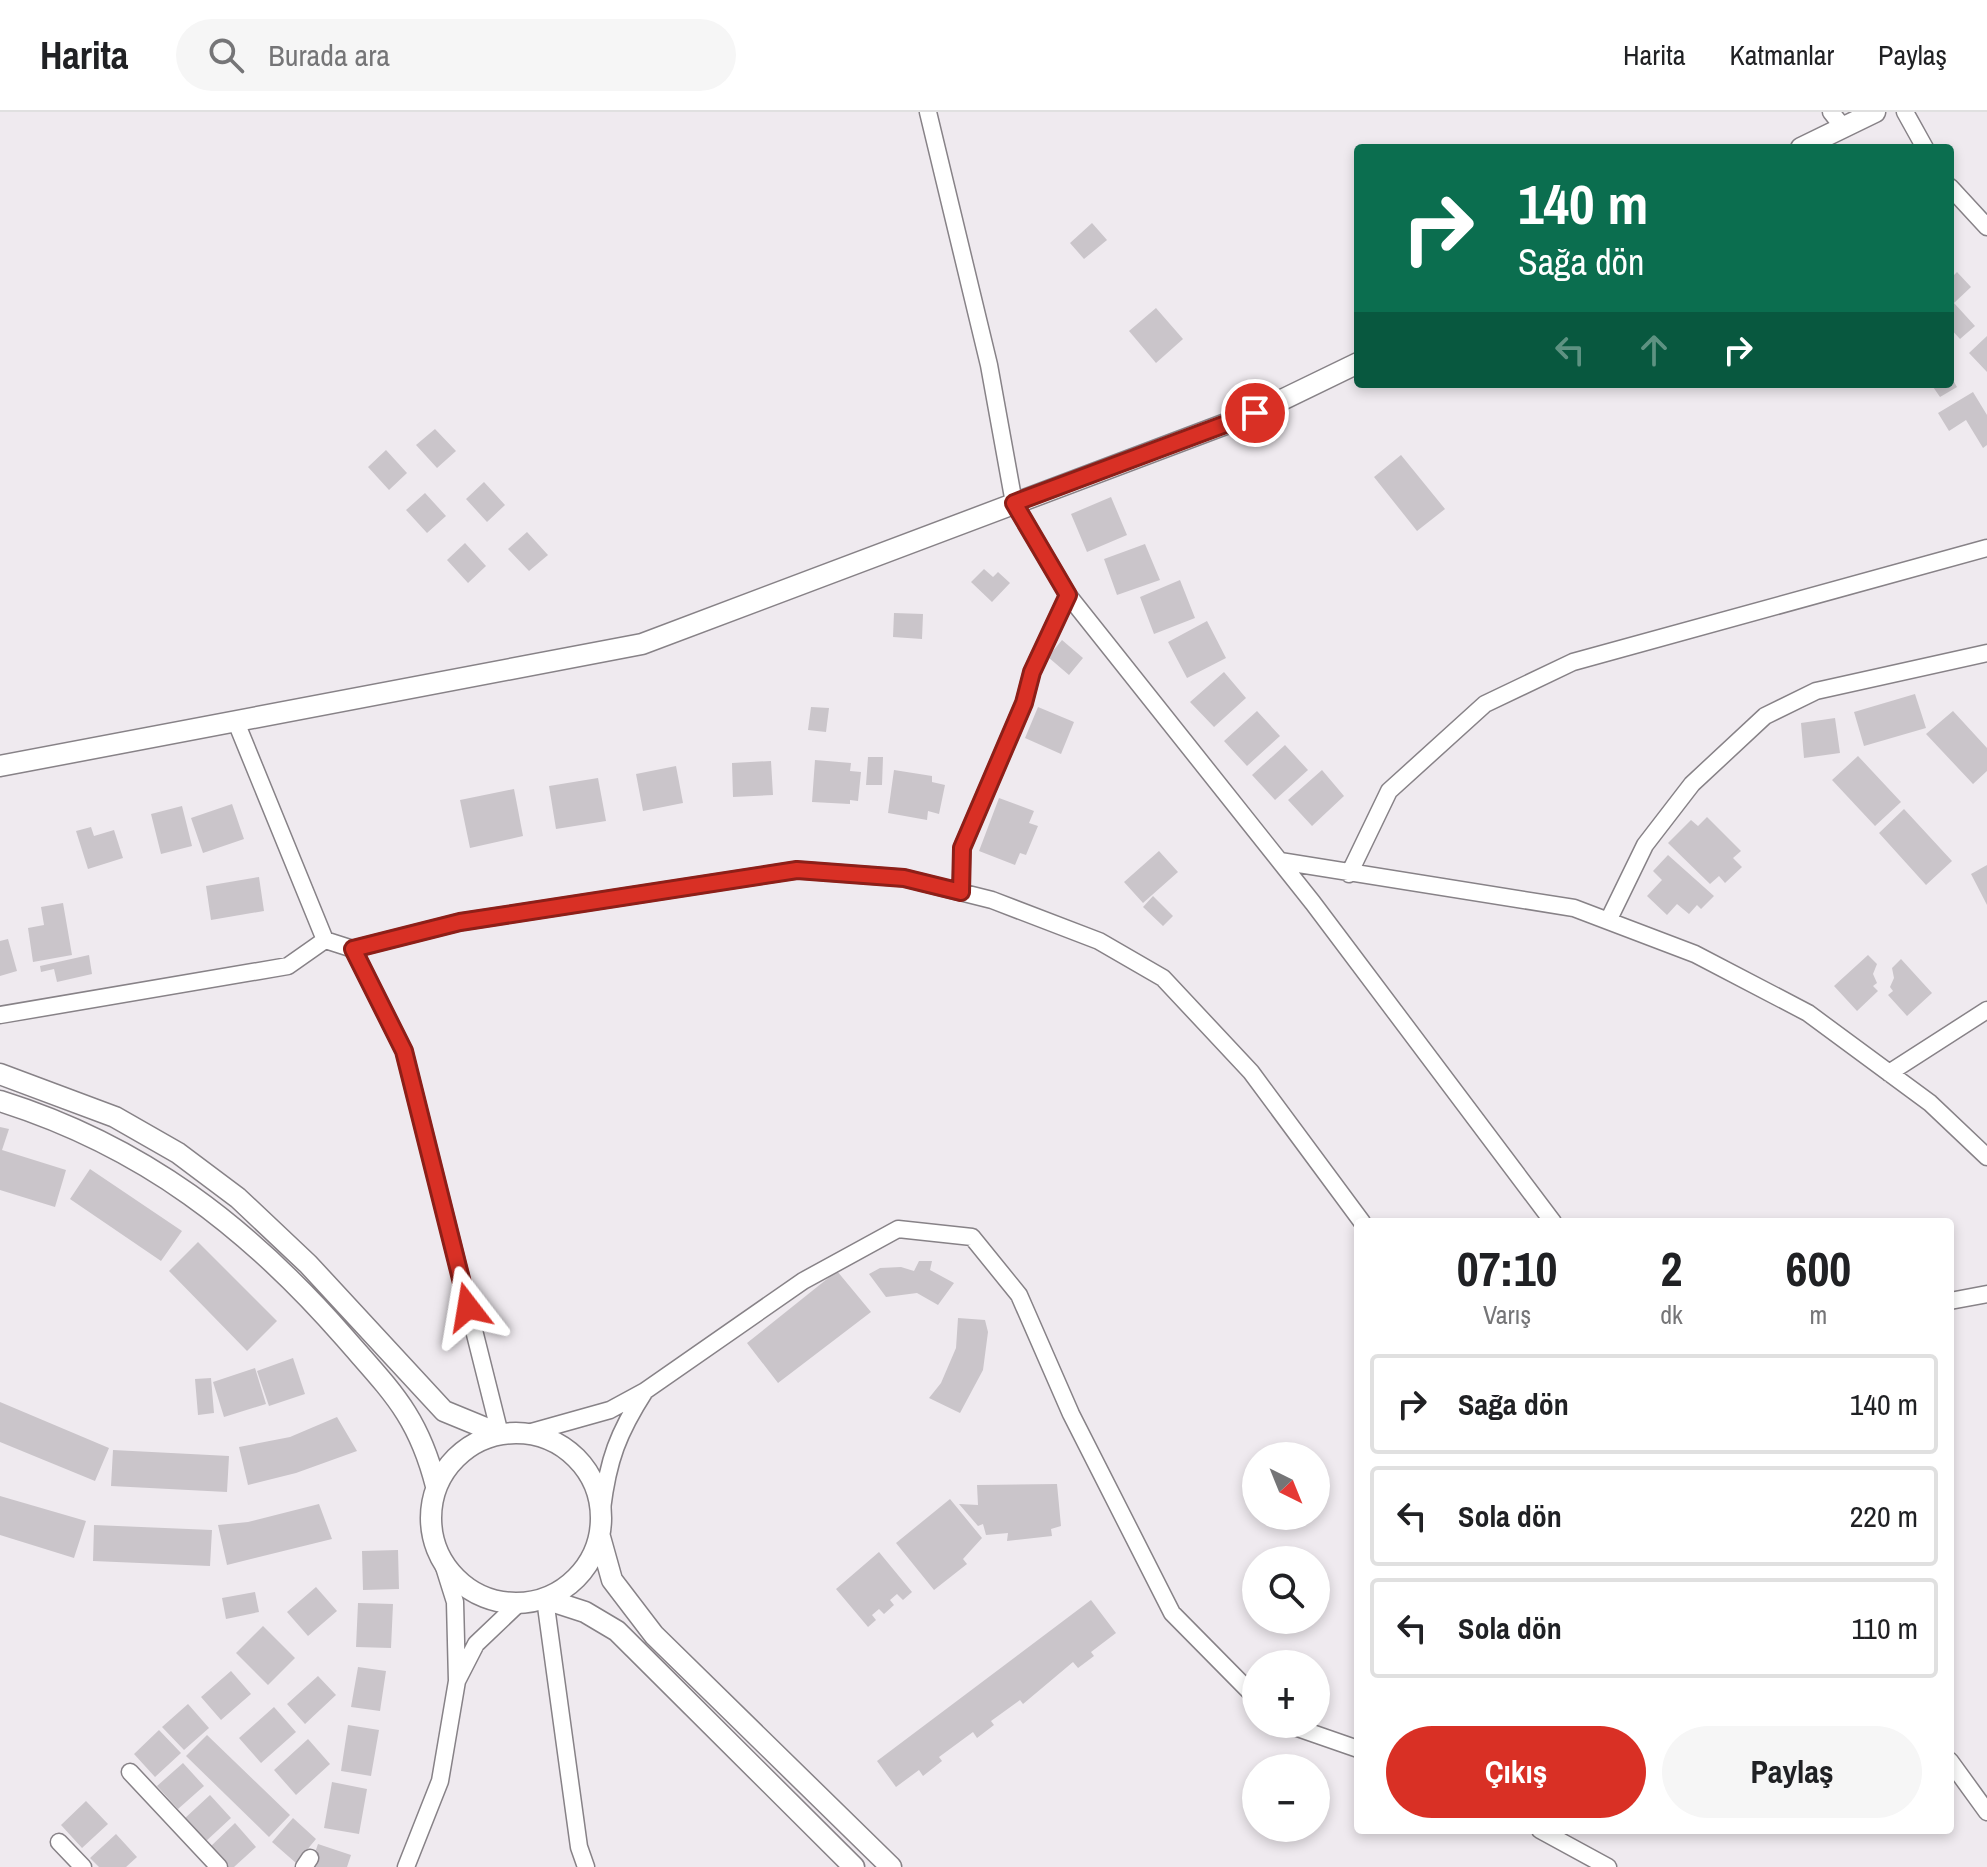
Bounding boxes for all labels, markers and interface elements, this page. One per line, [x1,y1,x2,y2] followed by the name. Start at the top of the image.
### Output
[176,19,736,91] search box
[40,30,128,81] text: Harita
[204,33,248,77] icon: search
[268,35,390,75] text: Burada ara
[1623,36,1685,74] text: Harita
[1729,36,1834,74] text: Katmanlar
[1878,36,1947,74] text: Paylaş
[1518,166,1648,241] text: 140 m
[1386,176,1490,280] icon: right
[1518,238,1644,286] text: Sağa dön
[1548,328,1592,372] icon: left
[1632,328,1676,372] icon: ahead
[1716,328,1760,372] icon: right
[1221,379,1289,447] pin
[1233,391,1277,435] icon: arrive
[1457,1236,1557,1301] text: 07:10
[1661,1236,1682,1301] text: 2
[1786,1236,1851,1301] text: 600
[426,1265,510,1349] position arrow
[1483,1297,1531,1332] text: Varış
[1660,1297,1683,1332] text: dk
[1809,1297,1827,1332] text: m
[1390,1382,1434,1426] icon: right
[1458,1384,1569,1424] text: Sağa dön
[1850,1384,1918,1424] text: 140 m
[1242,1442,1330,1530] north arrow
[1242,1442,1330,1842] map controls
[1390,1494,1434,1538] icon: left
[1458,1496,1562,1536] text: Sola dön
[1850,1496,1918,1536] text: 220 m
[1242,1546,1330,1634] button: search
[1390,1606,1434,1650] icon: left
[1458,1608,1562,1648] text: Sola dön
[1851,1608,1918,1648] text: 110 m
[1242,1650,1330,1738] button: +
[1386,1726,1646,1818] button: Çıkış
[1662,1726,1922,1818] button: Paylaş
[1242,1754,1330,1842] button: −

